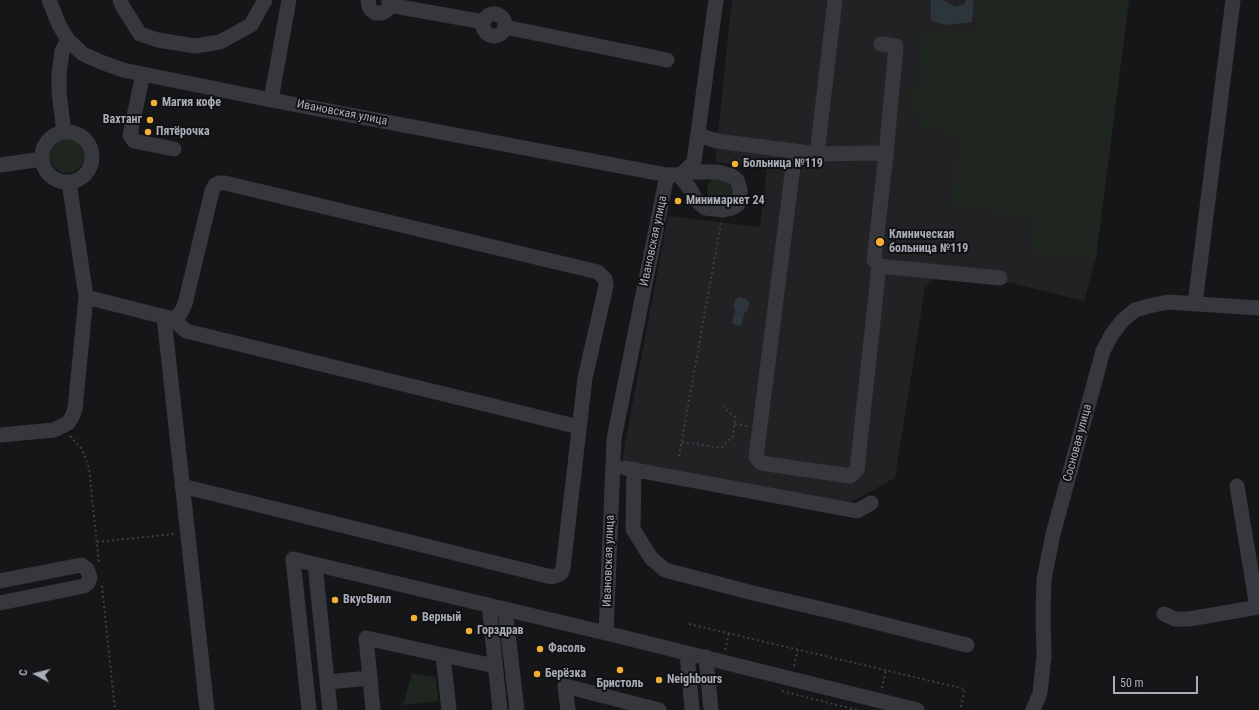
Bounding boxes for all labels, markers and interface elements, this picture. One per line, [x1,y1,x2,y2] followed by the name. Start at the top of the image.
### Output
[162,96,221,110] place label: Магия кофе
[295,97,389,129] street label: Ивановская улица
[149,98,159,108] marker: Магия кофе
[103,113,142,127] place label: Вахтанг
[145,115,155,125] marker: Вахтанг
[156,125,210,139] place label: Пятёрочка
[143,127,153,137] marker: Пятёрочка
[743,157,823,171] place label: Больница №119
[730,159,740,169] marker: Больница №119
[637,194,671,288] street label: Ивановская улица
[686,194,765,208] place label: Минимаркет 24
[673,196,683,206] marker: Минимаркет 24
[889,228,968,256] place label: Клиническая больница №119
[874,236,886,248] marker: Клиническая больница №119
[1061,403,1095,483] street label: Сосновая улица
[600,515,618,607] street label: Ивановская улица
[343,593,391,607] place label: ВкусВилл
[330,595,340,605] marker: ВкусВилл
[422,611,461,625] place label: Верный
[409,613,419,623] marker: Верный
[477,624,524,638] place label: Горздрав
[464,626,474,636] marker: Горздрав
[548,642,586,656] place label: Фасоль
[535,644,545,654] marker: Фасоль
[16,654,56,694] north arrow
[615,665,625,675] marker: Бристоль
[545,667,586,681] place label: Берёзка
[1115,668,1200,694] scale bar
[17,669,30,676] text: С
[532,669,542,679] marker: Берёзка
[667,673,722,687] place label: Neighbours
[654,675,664,685] marker: Neighbours
[1120,676,1144,690] text: 50 m
[597,677,643,691] place label: Бристоль

